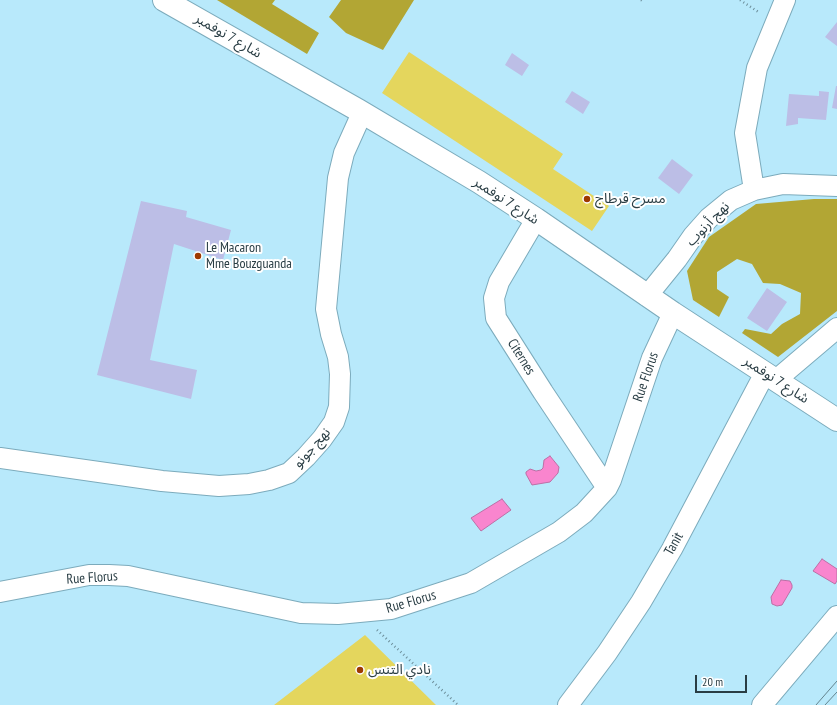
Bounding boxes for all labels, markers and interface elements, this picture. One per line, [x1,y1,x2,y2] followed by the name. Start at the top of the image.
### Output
[192,10,264,62] street label: شارع 7 نوفمبر
[470,174,542,228] street label: شارع 7 نوفمبر
[595,191,666,207] place label: مسرح قرطاج
[582,194,592,204] marker: مسرح قرطاج
[683,198,733,250] street label: نهج أرنوب
[206,240,292,272] place label: Le Macaron Mme Bouzguanda
[193,251,203,261] marker: Le Macaron Mme Bouzguanda
[503,336,539,378] street label: Citernes
[630,350,662,404] street label: Rue Florus
[740,353,812,407] street label: شارع 7 نوفمبر
[290,424,334,472] street label: نهج جونو
[661,530,687,558] street label: Tanit
[66,568,118,588] street label: Rue Florus
[384,587,438,617] street label: Rue Florus
[368,662,431,678] place label: نادي التنس
[355,665,365,675] marker: نادي التنس
[697,667,749,693] scale bar
[702,674,723,689] text: 20 m

